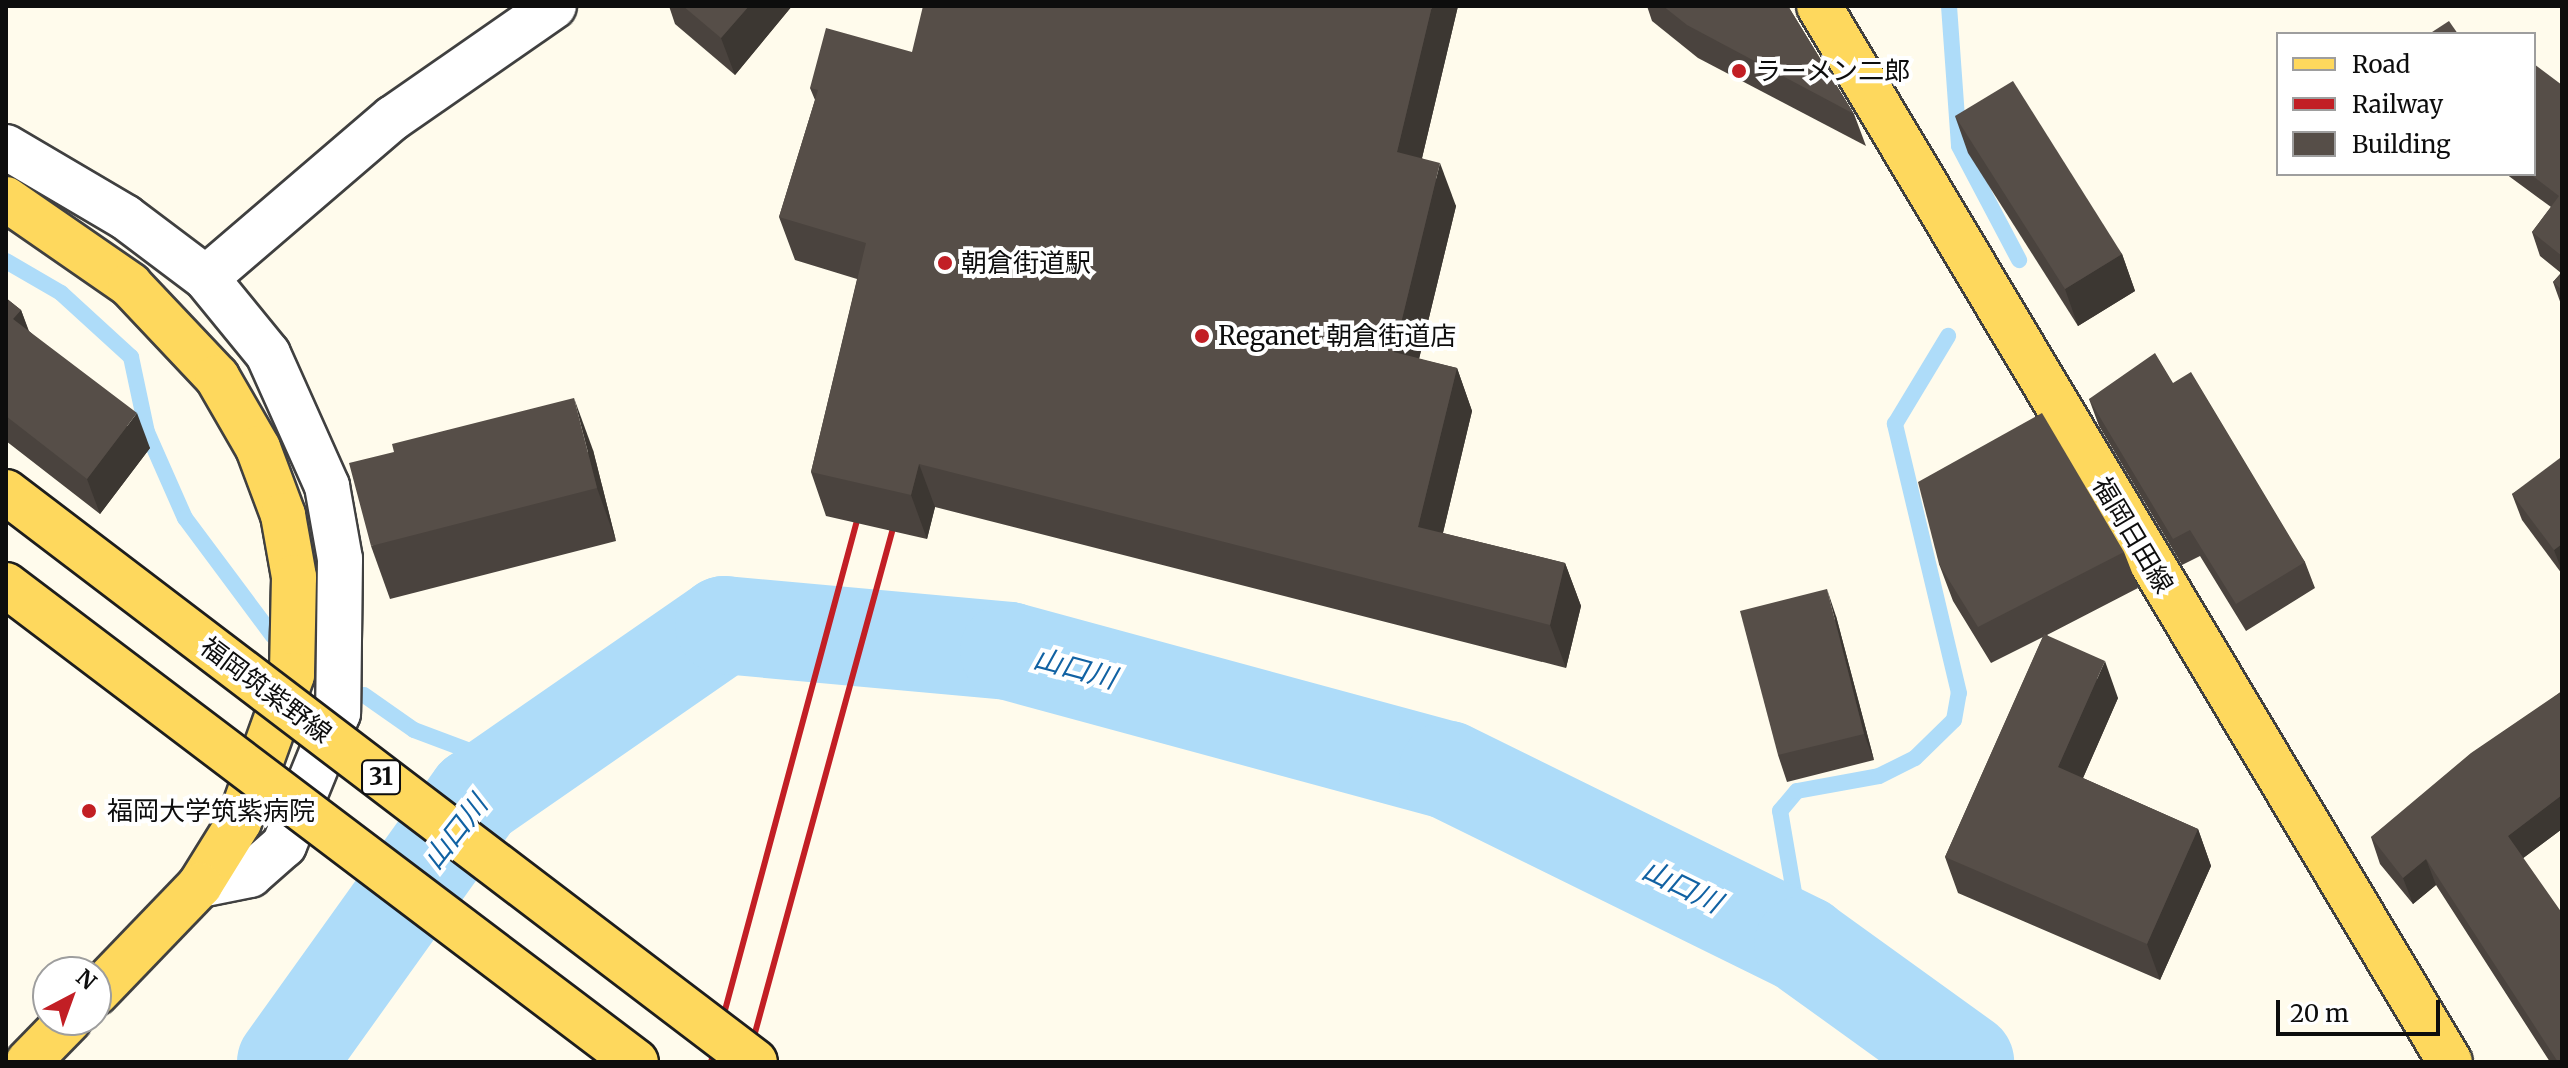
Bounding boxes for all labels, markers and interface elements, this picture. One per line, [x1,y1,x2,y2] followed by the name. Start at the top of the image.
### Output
[2276,32,2536,176] legend
[2352,49,2410,80] text: Road
[1755,55,1911,87] place label: ラーメン二郎
[1730,62,1748,80] marker: ラーメン二郎
[2352,89,2443,120] text: Railway
[2352,129,2451,160] text: Building
[961,247,1091,279] place label: 朝倉街道駅
[936,254,954,272] marker: 朝倉街道駅
[1218,320,1456,352] place label: Reganet 朝倉街道店
[1193,327,1211,345] marker: Reganet 朝倉街道店
[2086,471,2180,599] street label: 福岡日田線
[194,631,338,749] street label: 福岡筑紫野線
[1030,641,1120,695] water label: 山口川
[361,757,401,797] road number: 31
[416,789,494,875] water label: 山口川
[107,795,315,827] place label: 福岡大学筑紫病院
[78,800,100,822] marker: 福岡大学筑紫病院
[1637,852,1727,920] water label: 山口川
[32,956,112,1036] north arrow
[71,963,102,996] text: N
[2280,984,2444,1034] scale bar
[2290,998,2349,1029] text: 20 m

